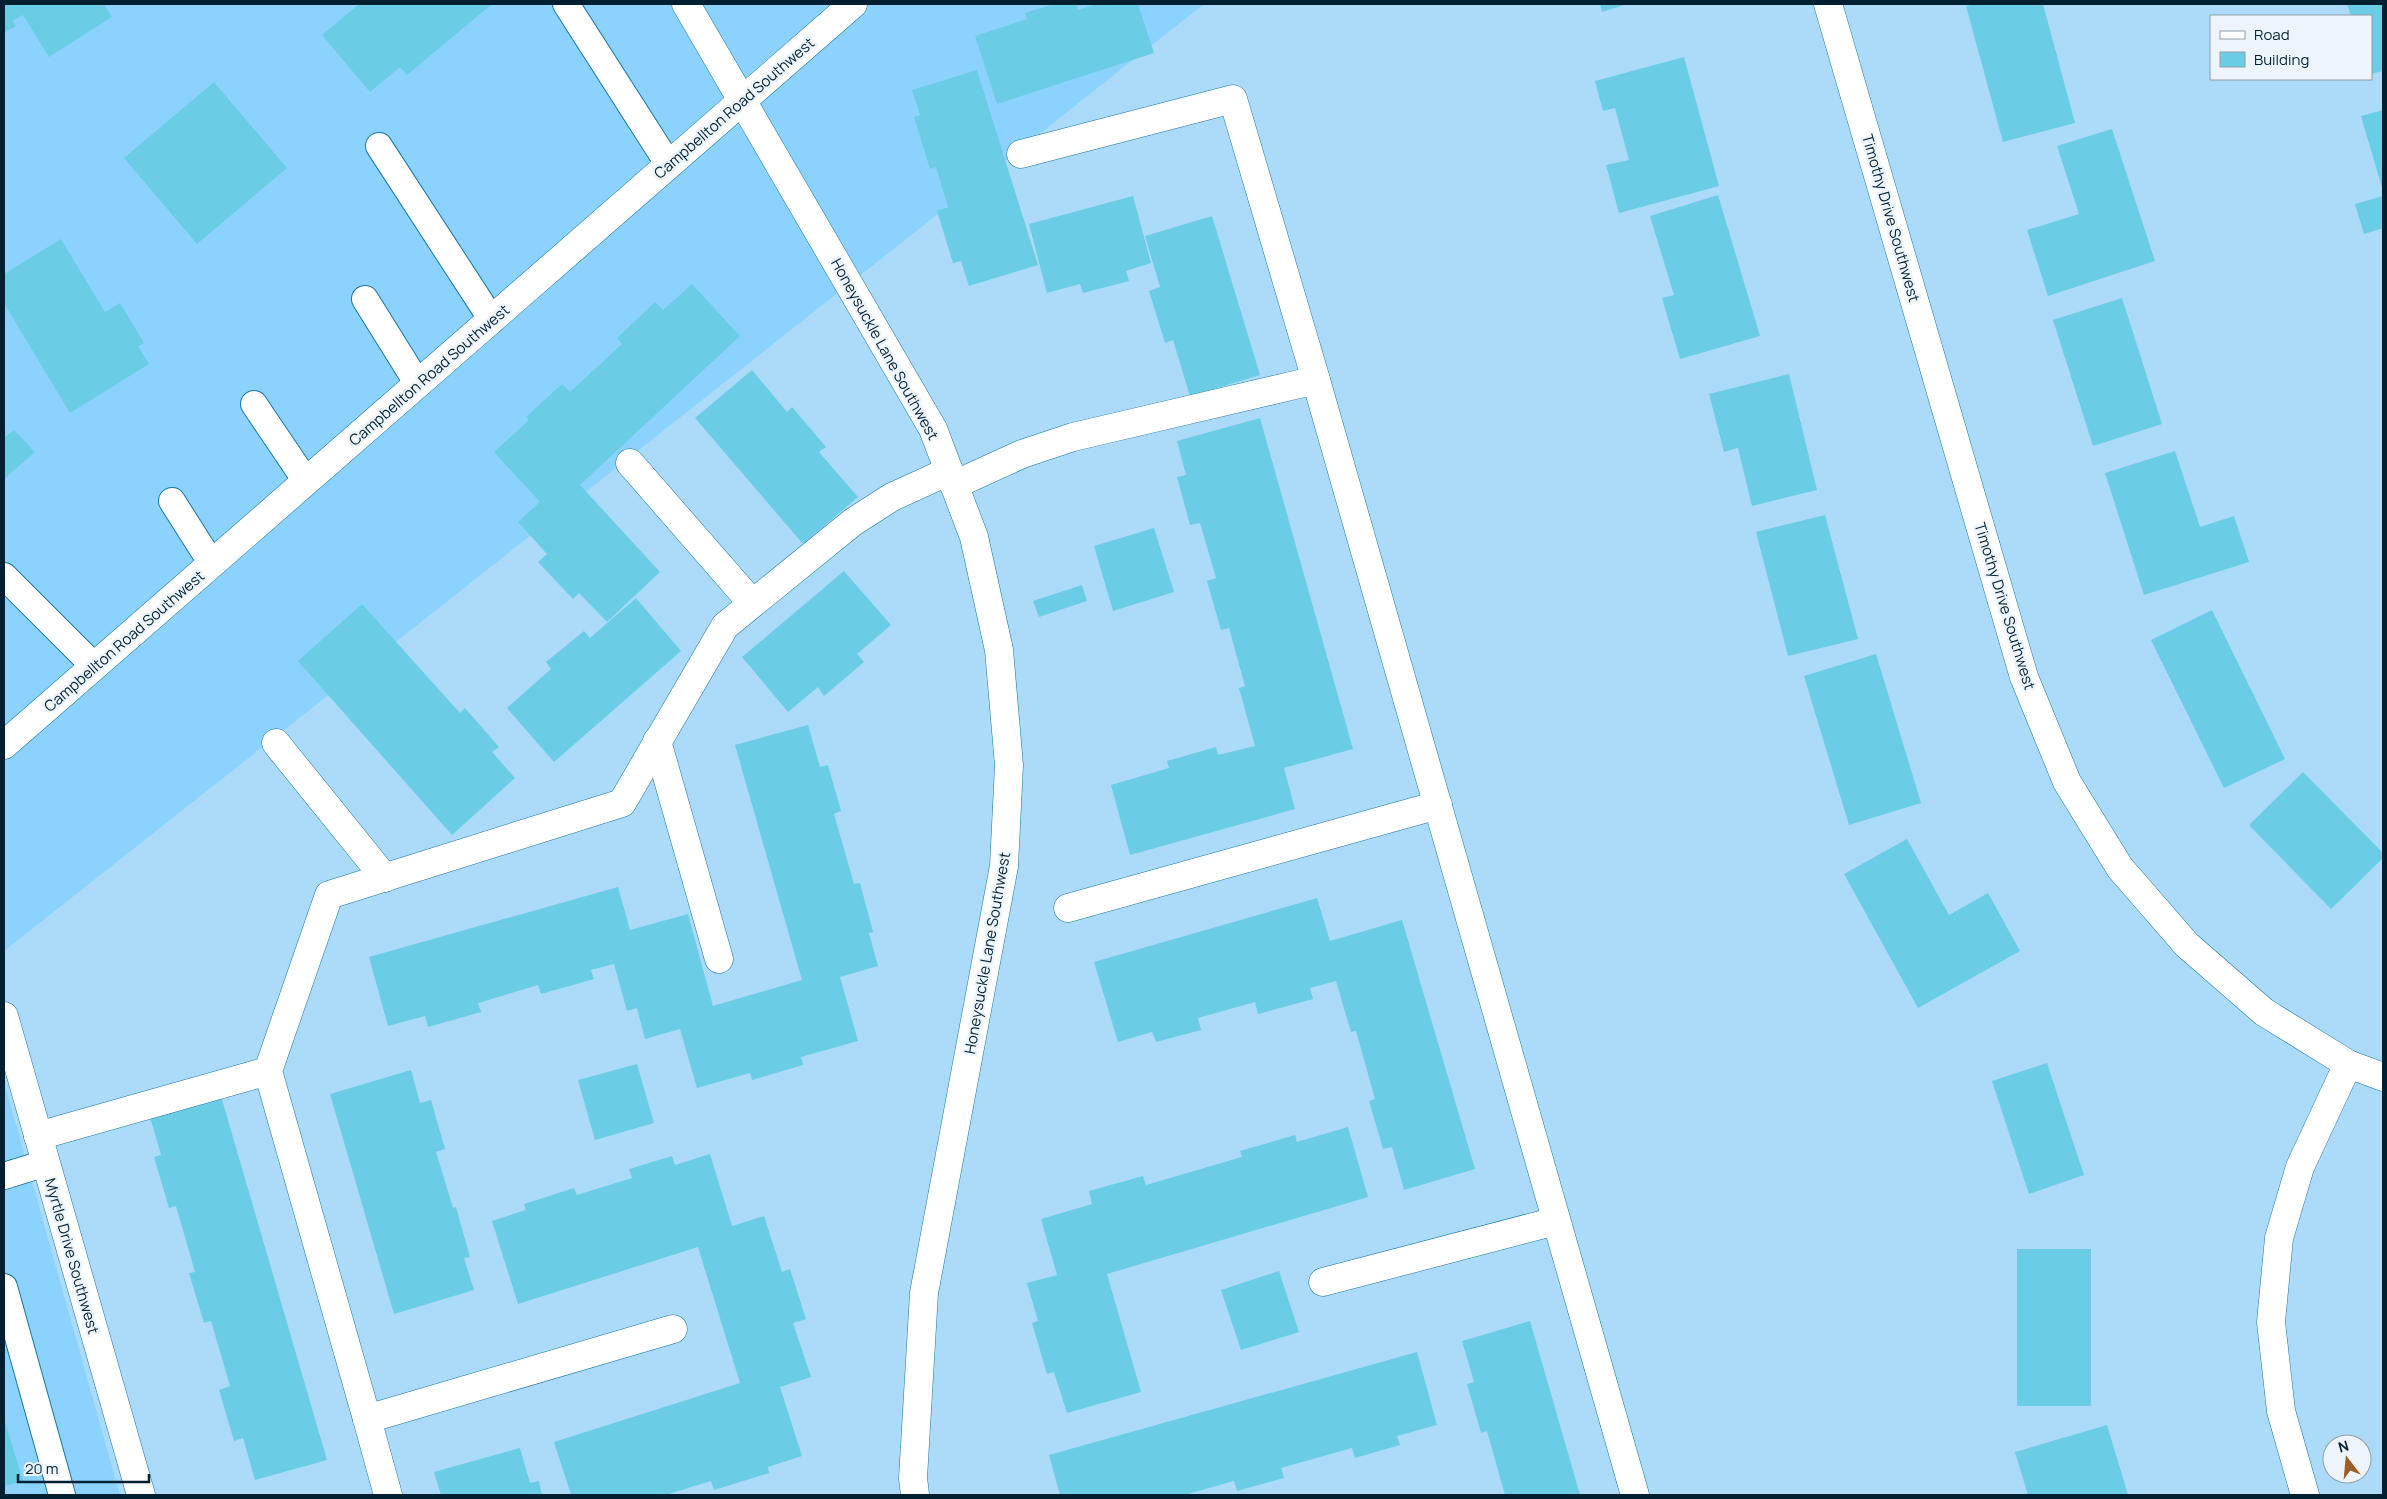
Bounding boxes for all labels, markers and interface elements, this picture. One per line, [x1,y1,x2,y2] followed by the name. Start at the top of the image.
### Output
[2210,15,2372,80] legend
[2254,24,2290,45] text: Road
[649,32,819,184] street label: Campbellton Road Southwest
[2254,49,2309,70] text: Building
[1857,132,1925,304] street label: Timothy Drive Southwest
[826,254,944,444] street label: Honeysuckle Lane Southwest
[344,299,514,451] street label: Campbellton Road Southwest
[1970,520,2040,692] street label: Timothy Drive Southwest
[39,565,209,717] street label: Campbellton Road Southwest
[959,850,1015,1056] street label: Honeysuckle Lane Southwest
[40,1176,104,1336] street label: Myrtle Drive Southwest
[2322,1434,2372,1484] north arrow
[2336,1436,2351,1457] text: N
[18,1452,149,1484] scale bar
[25,1458,58,1479] text: 20 m

